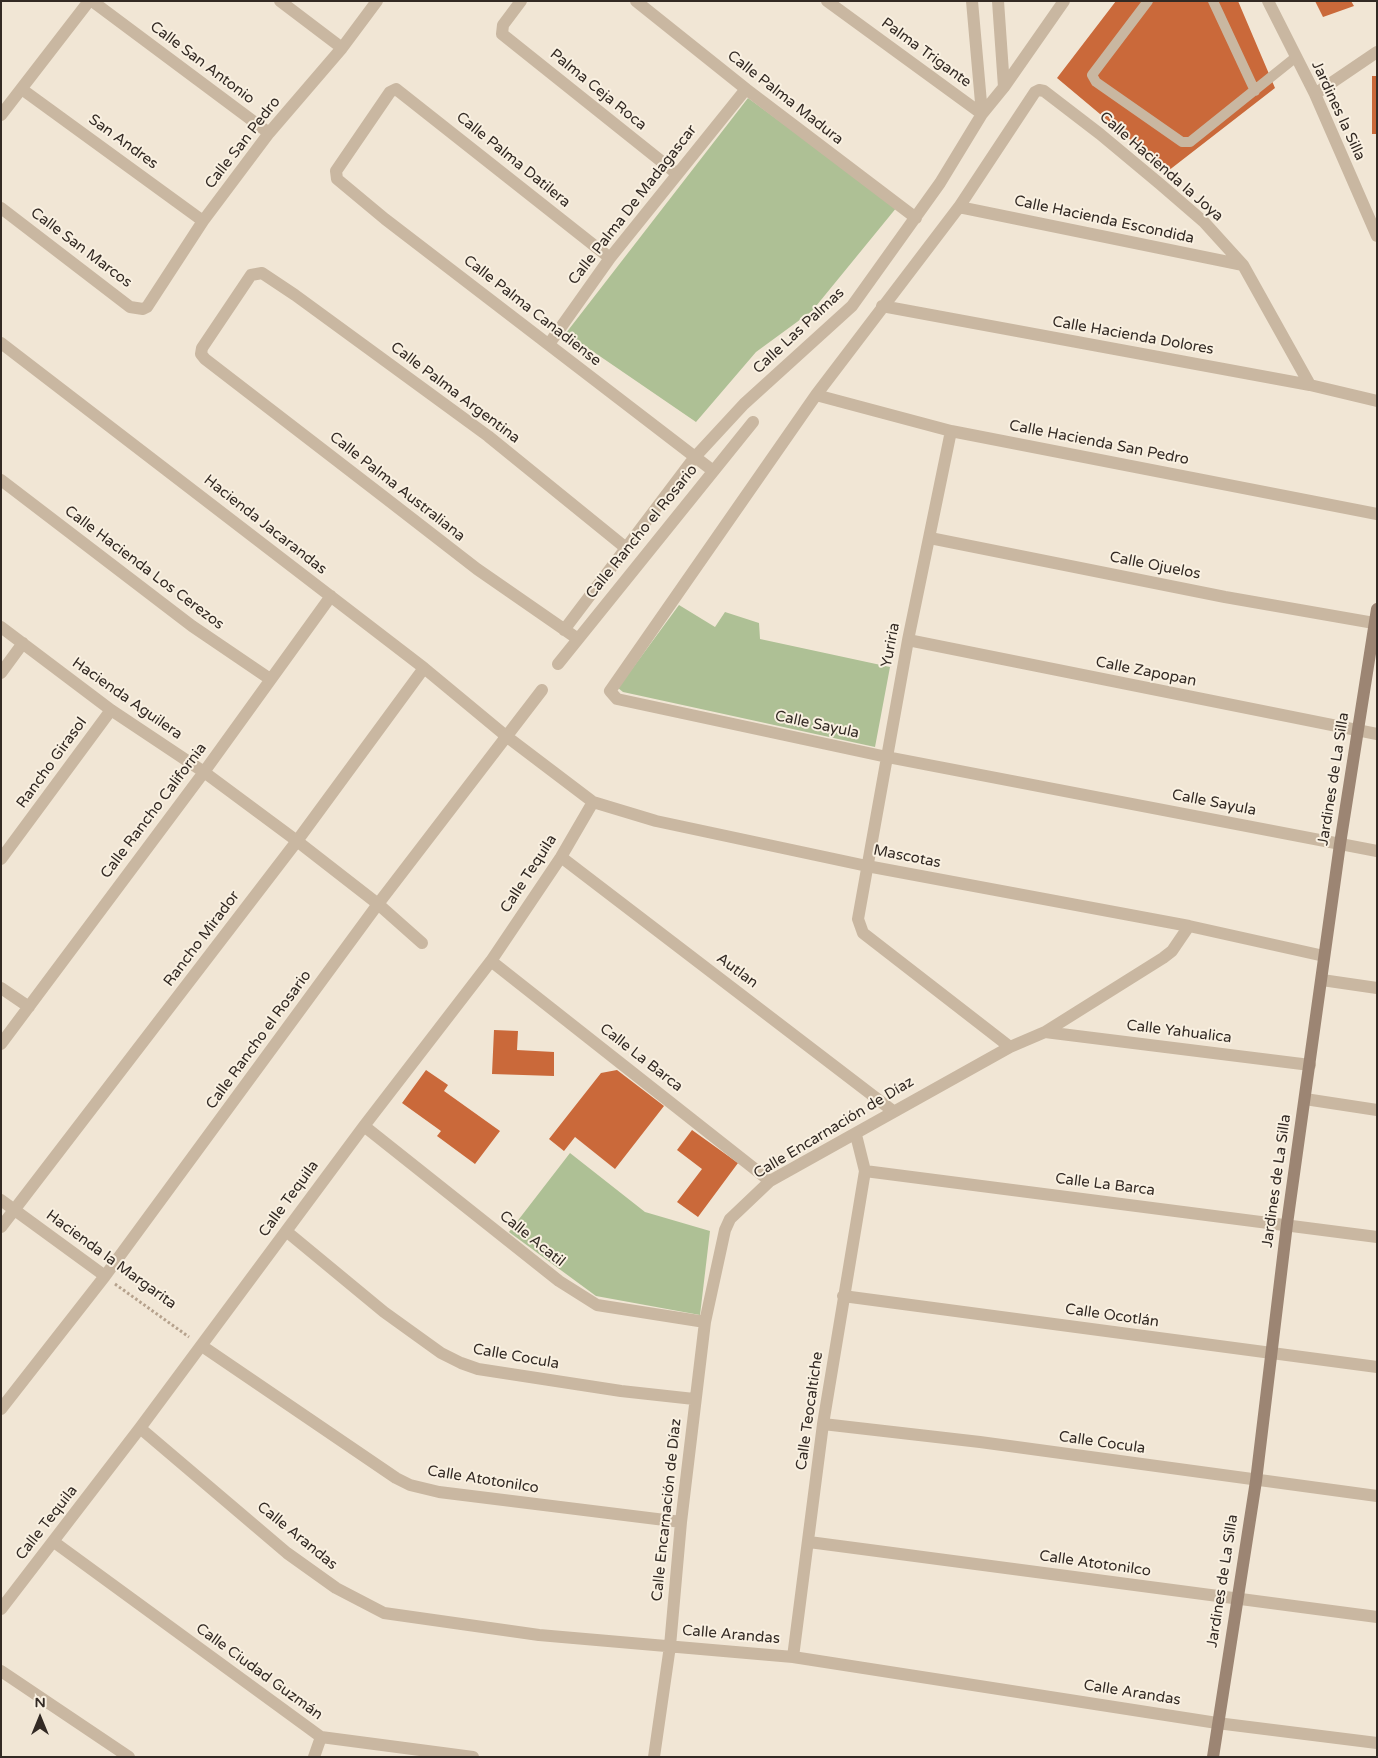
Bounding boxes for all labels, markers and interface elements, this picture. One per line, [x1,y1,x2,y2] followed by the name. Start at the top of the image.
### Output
[878,14,974,92] street label: Palma Trigante
[146,18,258,108] street label: Calle San Antonio
[546,46,650,134] street label: Palma Ceja Roca
[723,47,847,149] street label: Calle Palma Madura
[1307,58,1369,164] street label: Jardines la Silla
[201,93,285,193] street label: Calle San Pedro
[452,108,574,212] street label: Calle Palma Datilera
[1095,108,1227,226] street label: Calle Hacienda la Joya
[85,111,161,173] street label: San Andres
[565,121,701,289] street label: Calle Palma De Madagascar
[1012,192,1196,248] street label: Calle Hacienda Escondida
[27,204,135,292] street label: Calle San Marcos
[460,252,604,370] street label: Calle Palma Canadiense
[750,284,848,378] street label: Calle Las Palmas
[1051,313,1215,359] street label: Calle Hacienda Dolores
[387,339,523,447] street label: Calle Palma Argentina
[1008,417,1190,469] street label: Calle Hacienda San Pedro
[326,428,468,546] street label: Calle Palma Australiana
[582,461,702,603] street label: Calle Rancho el Rosario
[200,471,330,579] street label: Hacienda Jacarandas
[61,502,227,634] street label: Calle Hacienda Los Cerezos
[1108,548,1202,584] street label: Calle Ojuelos
[878,621,904,669] street label: Yuriria
[1094,653,1198,691] street label: Calle Zapopan
[68,654,186,744] street label: Hacienda Aguilera
[773,707,861,743] street label: Calle Sayula
[1315,711,1353,847] street label: Jardines de La Silla
[13,714,91,812] street label: Rancho Girasol
[97,740,211,882] street label: Calle Rancho California
[1170,786,1258,820] street label: Calle Sayula
[497,831,561,917] street label: Calle Tequila
[872,842,942,872] street label: Mascotas
[160,888,244,990] street label: Rancho Mirador
[713,950,761,992] street label: Autlan
[203,967,315,1113] street label: Calle Rancho el Rosario
[1125,1017,1233,1047] street label: Calle Yahualica
[596,1020,686,1096] street label: Calle La Barca
[751,1073,917,1183] street label: Calle Encarnación de Díaz
[1259,1113,1295,1249] street label: Jardines de La Silla
[255,1157,323,1241] street label: Calle Tequila
[1054,1170,1156,1200] street label: Calle La Barca
[42,1207,180,1313] street label: Hacienda la Margarita
[496,1207,568,1271] street label: Calle Acatil
[1064,1301,1160,1331] street label: Calle Ocotlán
[471,1341,561,1373] street label: Calle Cocula
[793,1350,827,1472] street label: Calle Teocaltiche
[648,1418,686,1602] street label: Calle Encarnación de Díaz
[1058,1428,1146,1458] street label: Calle Cocula
[426,1462,540,1498] street label: Calle Atotonilco
[12,1482,82,1564] street label: Calle Tequila
[253,1498,341,1574] street label: Calle Arandas
[1204,1513,1242,1649] street label: Jardines de La Silla
[1038,1547,1152,1581] street label: Calle Atotonilco
[192,1620,326,1724] street label: Calle Ciudad Guzmán
[681,1622,781,1648] street label: Calle Arandas
[1082,1676,1182,1710] street label: Calle Arandas
[15,1693,65,1743] north arrow
[34,1694,46,1711] text: N

